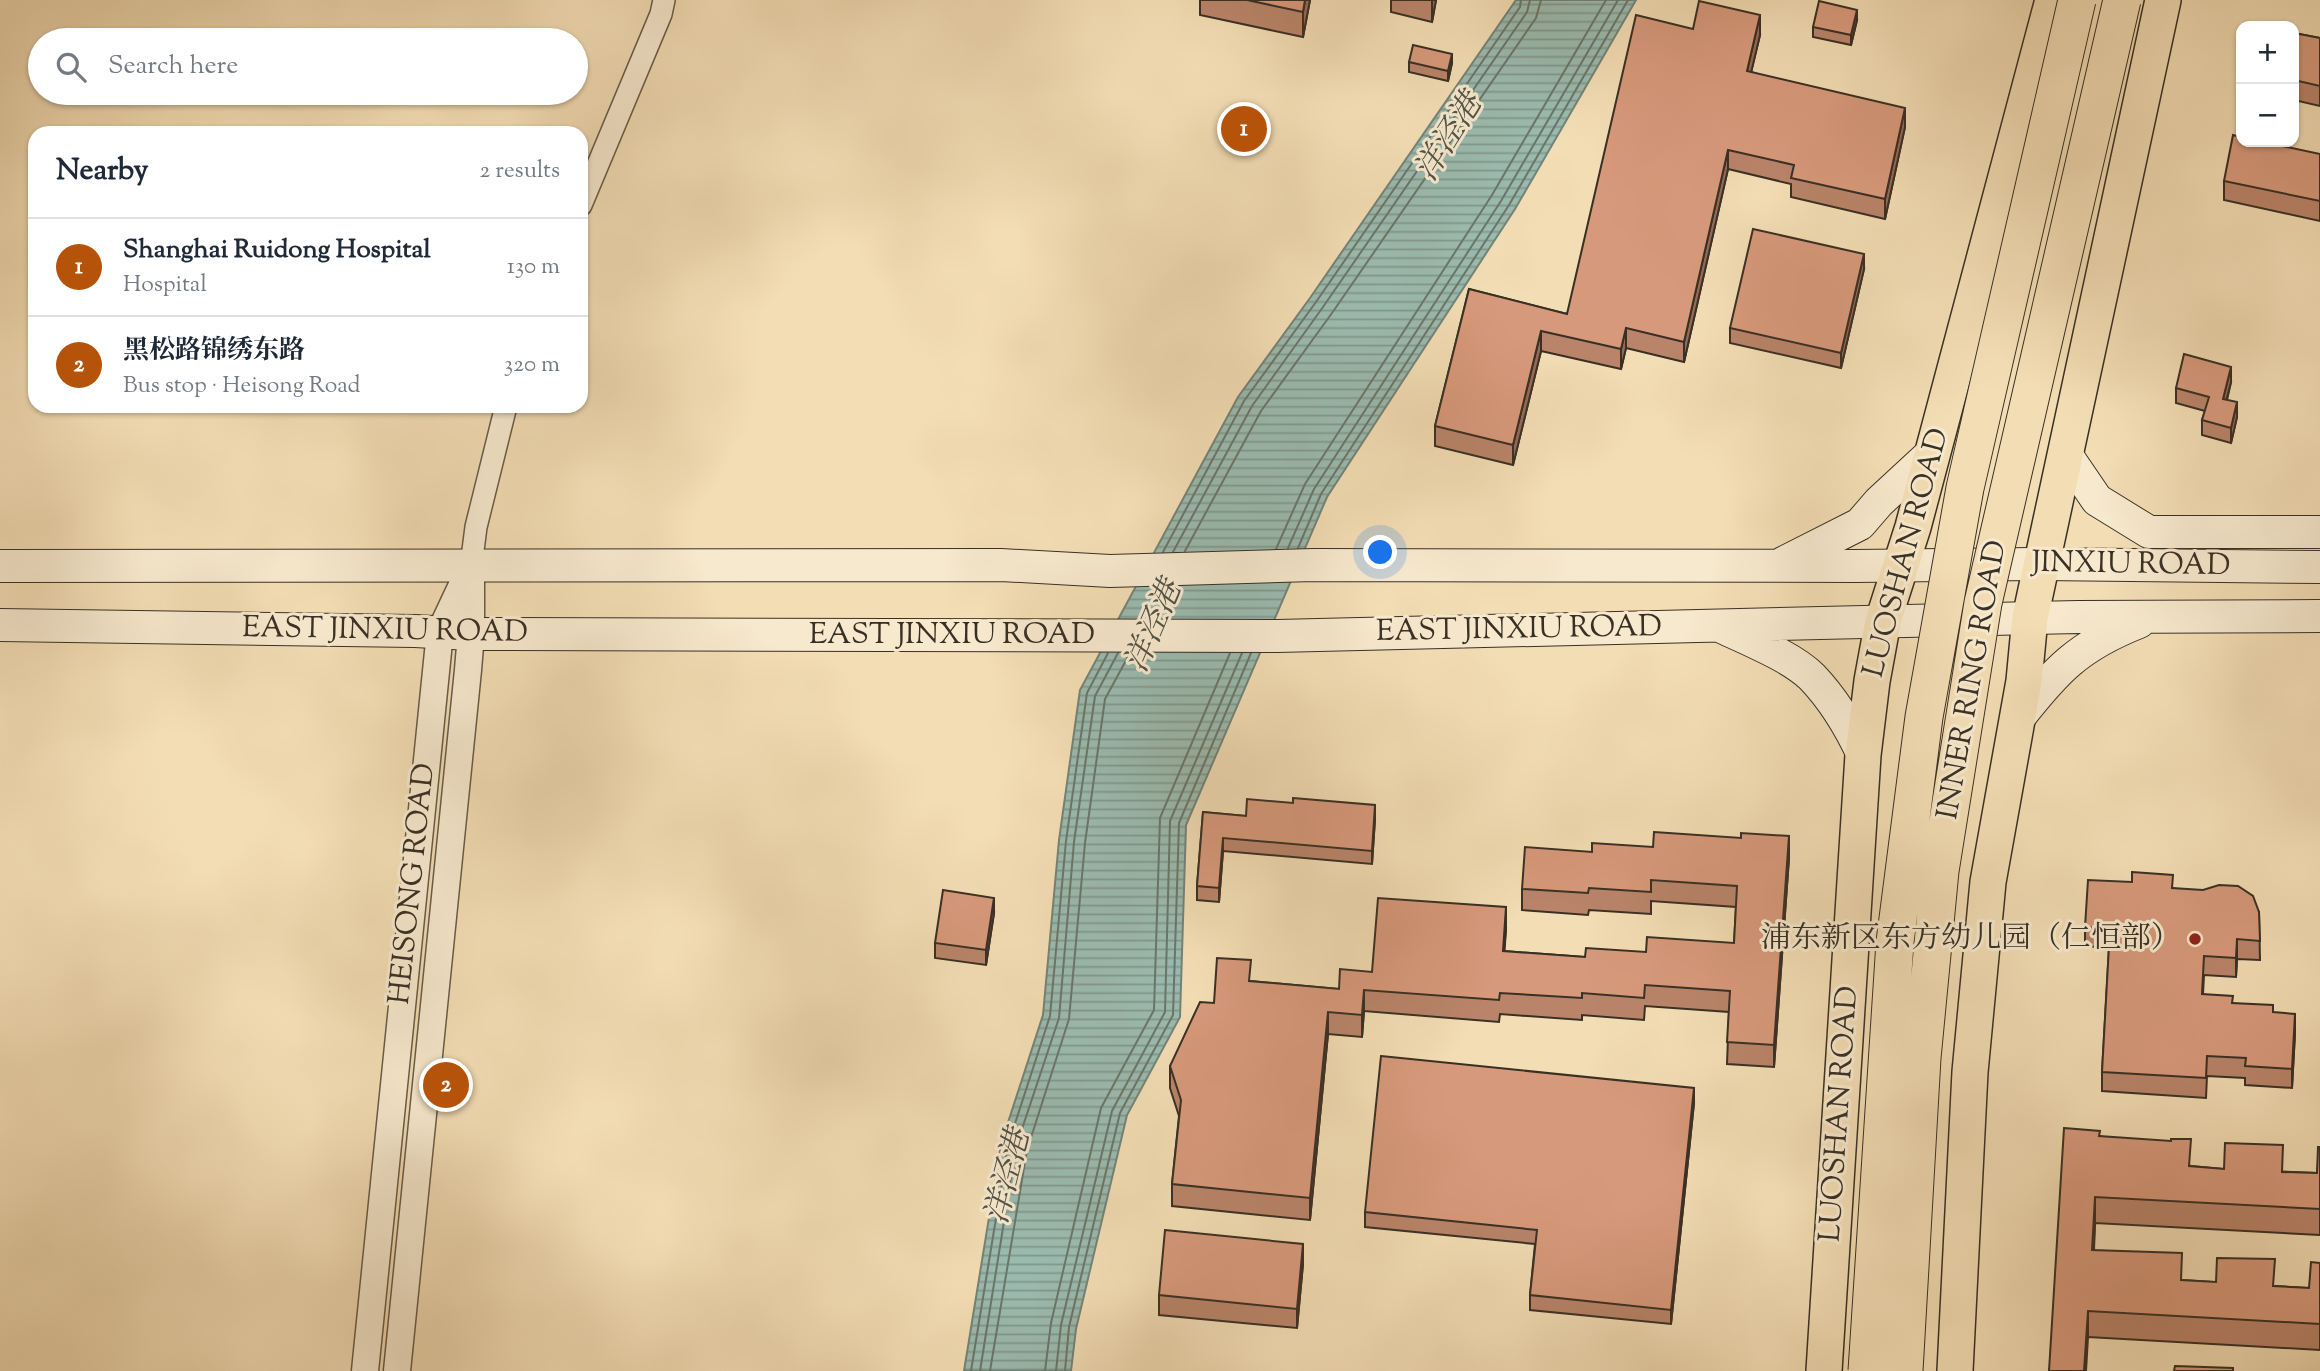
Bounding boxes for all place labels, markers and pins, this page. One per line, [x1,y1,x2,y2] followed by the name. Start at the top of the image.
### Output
[1221,103,1267,155] pin: 1
[1761,918,2181,961] place label: 浦东新区东方幼儿园（仁恒部）
[2187,931,2203,947] marker: 浦东新区东方幼儿园（仁恒部）
[423,1059,469,1111] pin: 2

